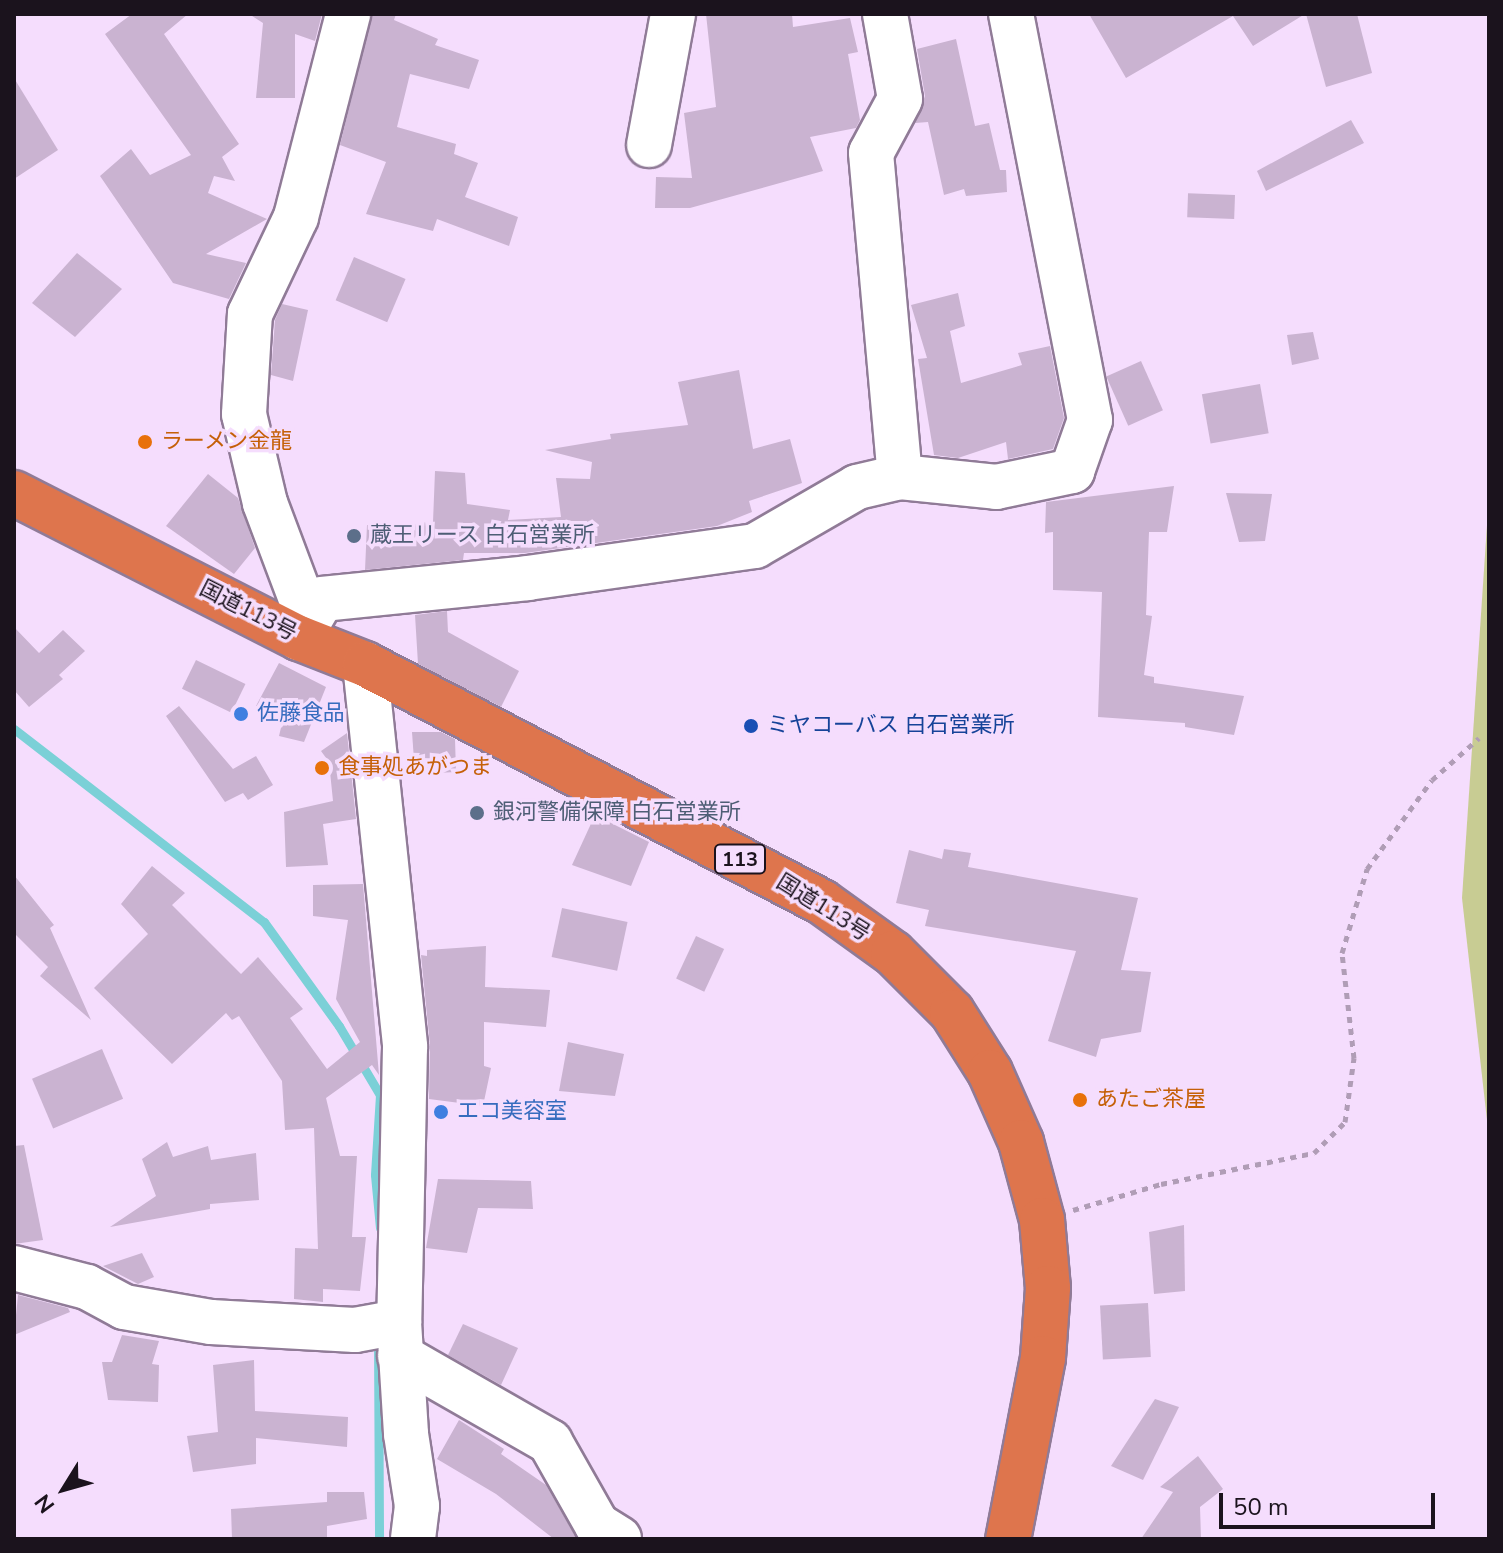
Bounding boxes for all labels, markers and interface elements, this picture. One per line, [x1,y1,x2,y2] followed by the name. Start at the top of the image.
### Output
[161,429,293,455] place label: ラーメン金龍
[136,433,154,451] marker: ラーメン金龍
[370,523,596,549] place label: 蔵王リース 白石営業所
[345,527,363,545] marker: 蔵王リース 白石営業所
[195,575,301,647] street label: 国道113号
[257,701,345,727] place label: 佐藤食品
[232,705,250,723] marker: 佐藤食品
[767,713,1015,739] place label: ミヤコーバス 白石営業所
[742,717,760,735] marker: ミヤコーバス 白石営業所
[338,755,492,781] place label: 食事処あがつま
[313,759,331,777] marker: 食事処あがつま
[493,800,741,826] place label: 銀河警備保障 白石営業所
[468,804,486,822] marker: 銀河警備保障 白石営業所
[714,843,766,875] road number: 113
[771,869,875,947] street label: 国道113号
[1096,1087,1206,1113] place label: あたご茶屋
[1071,1091,1089,1109] marker: あたご茶屋
[457,1099,567,1125] place label: エコ美容室
[432,1103,450,1121] marker: エコ美容室
[24,1449,104,1529] north arrow
[1223,1477,1439,1527] scale bar
[28,1488,62,1519] text: N
[1233,1491,1289,1523] text: 50 m

